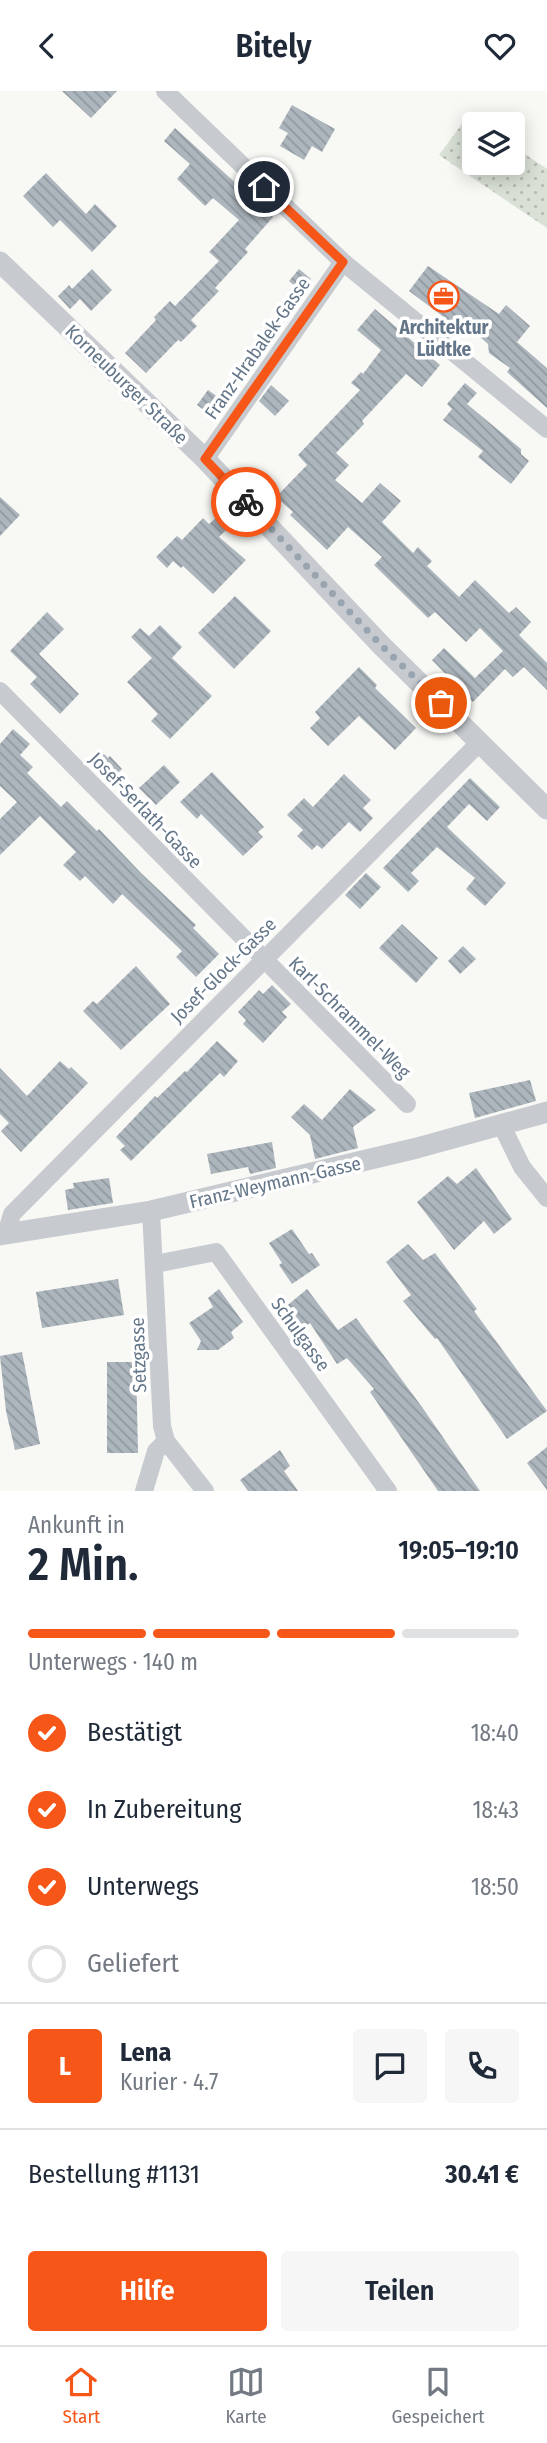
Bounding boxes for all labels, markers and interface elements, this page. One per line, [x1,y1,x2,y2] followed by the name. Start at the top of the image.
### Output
[28,27,66,65] icon: back
[235,27,312,65] text: Bitely
[481,27,519,65] icon: heart
[462,112,525,175] map controls
[462,112,525,175] button: layers
[234,157,294,217] pin
[245,168,283,206] icon: home
[200,273,315,424] street label: Franz-Hrabalek-Gasse
[427,279,461,313] office icon: Architektur Lüdtke
[398,316,490,361] place label: Architektur Lüdtke
[60,320,193,449] street label: Korneuburger Straße
[211,467,281,537] courier
[227,483,265,521] icon: bike
[411,673,471,733] pin
[422,684,460,722] icon: bag
[84,747,207,873] street label: Josef-Serlath-Gasse
[166,913,281,1028] street label: Josef-Glock-Gasse
[284,952,415,1083] street label: Karl-Schrammel-Weg
[187,1152,363,1213] street label: Franz-Weymann-Gasse
[266,1293,335,1376] street label: Schulgasse
[126,1317,151,1393] street label: Setzgasse
[28,1511,125,1539] text: Ankunft in
[398,1535,519,1566] text: 19:05–19:10
[28,1537,138,1592] text: 2 Min.
[28,1648,198,1676] text: Unterwegs · 140 m
[28,1714,66,1752] icon: check
[87,1717,182,1748] text: Bestätigt
[471,1719,519,1747] text: 18:40
[28,1791,66,1829] icon: check
[87,1794,241,1825] text: In Zubereitung
[473,1796,519,1824] text: 18:43
[28,1868,66,1906] icon: check
[87,1871,199,1902] text: Unterwegs
[471,1873,519,1901] text: 18:50
[87,1948,179,1979] text: Geliefert
[353,2029,427,2103] button: chat
[445,2029,519,2103] button: phone
[120,2037,171,2068] text: Lena
[59,2051,71,2082] text: L
[120,2068,218,2096] text: Kurier · 4.7
[28,2159,200,2190] text: Bestellung #1131
[445,2159,519,2190] text: 30.41 €
[28,2251,267,2331] button: Hilfe
[281,2251,519,2331] button: Teilen
[62,2363,100,2428] tab: Start
[225,2363,267,2428] tab: Karte
[391,2363,485,2428] tab: Gespeichert

